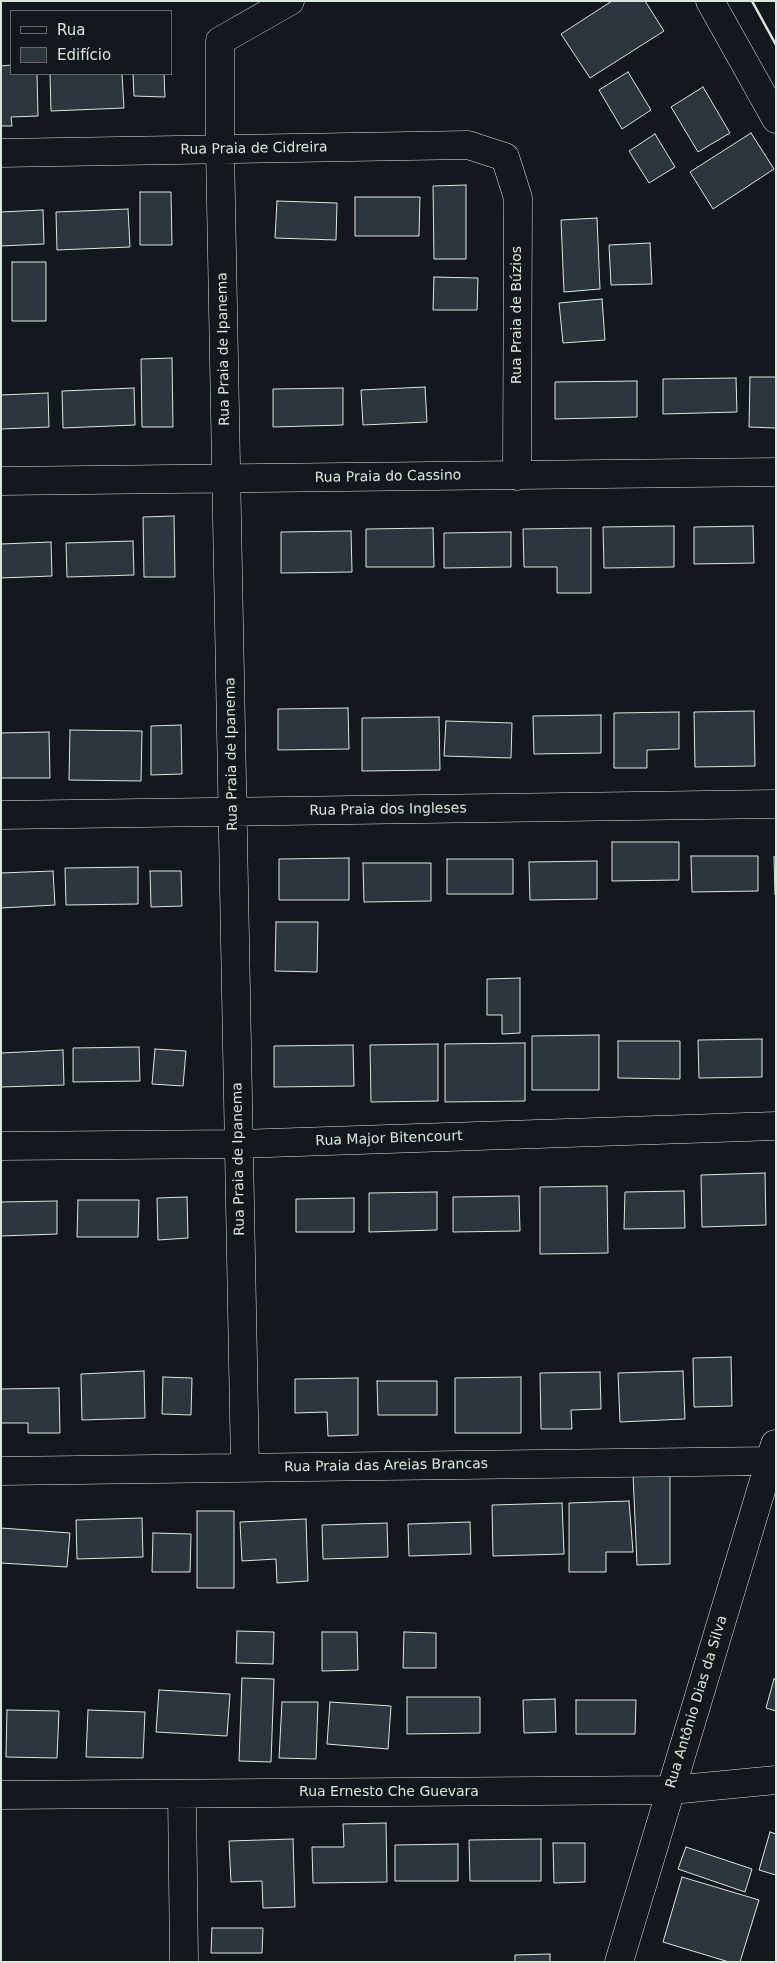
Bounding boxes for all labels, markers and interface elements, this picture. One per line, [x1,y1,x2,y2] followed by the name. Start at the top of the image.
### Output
[10,10,172,75] legend
[57,21,85,39] text: Rua
[57,46,111,64] text: Edifício
[180,139,328,159] street label: Rua Praia de Cidreira
[509,246,525,384] street label: Rua Praia de Búzios
[214,272,234,426] street label: Rua Praia de Ipanema
[315,467,461,487] street label: Rua Praia do Cassino
[222,677,242,831] street label: Rua Praia de Ipanema
[309,800,467,820] street label: Rua Praia dos Ingleses
[229,1082,249,1236] street label: Rua Praia de Ipanema
[315,1128,463,1150] street label: Rua Major Bitencourt
[284,1456,488,1476] street label: Rua Praia das Areias Brancas
[663,1614,731,1790] street label: Rua Antônio Dias da Silva
[299,1784,479,1800] street label: Rua Ernesto Che Guevara

